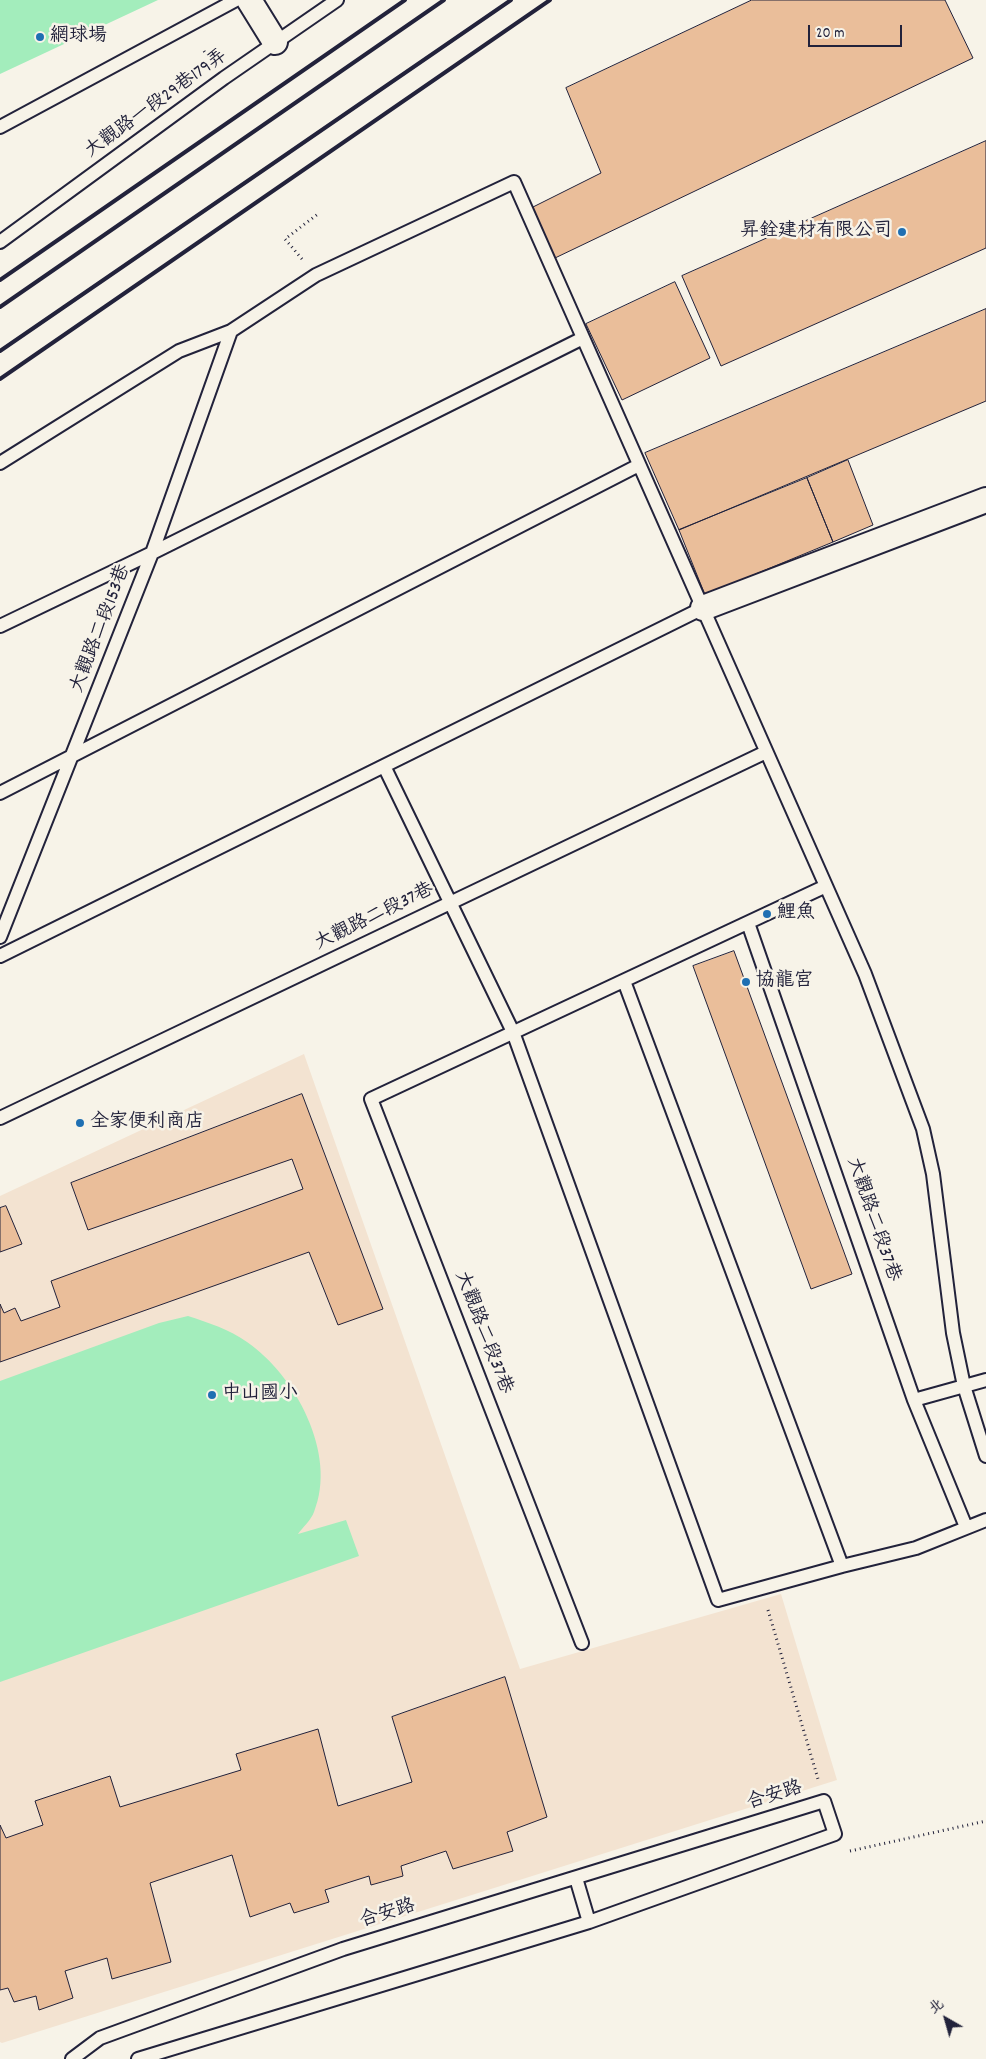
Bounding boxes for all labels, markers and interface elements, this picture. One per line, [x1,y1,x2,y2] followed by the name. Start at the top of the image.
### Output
[811,15,905,47] scale bar
[816,23,844,45] text: 20 m
[50,26,107,48] place label: 網球場
[34,31,46,43] marker: 網球場
[81,46,233,164] street label: 大觀路一段29巷179弄
[740,221,892,243] place label: 昇銓建材有限公司
[896,226,908,238] marker: 昇銓建材有限公司
[67,562,137,696] street label: 大觀路二段153巷
[312,879,438,957] street label: 大觀路二段37巷
[777,903,815,925] place label: 鯉魚
[761,908,773,920] marker: 鯉魚
[756,971,813,993] place label: 協龍宮
[740,976,752,988] marker: 協龍宮
[90,1112,204,1134] place label: 全家便利商店
[74,1117,86,1129] marker: 全家便利商店
[840,1155,904,1285] street label: 大觀路二段37巷
[448,1268,516,1398] street label: 大觀路二段37巷
[222,1384,298,1406] place label: 中山國小
[206,1389,218,1401] marker: 中山國小
[744,1778,806,1816] street label: 合安路
[357,1896,419,1934] street label: 合安路
[921,1994,971,2044] north arrow
[925,1995,948,2019] text: 北

